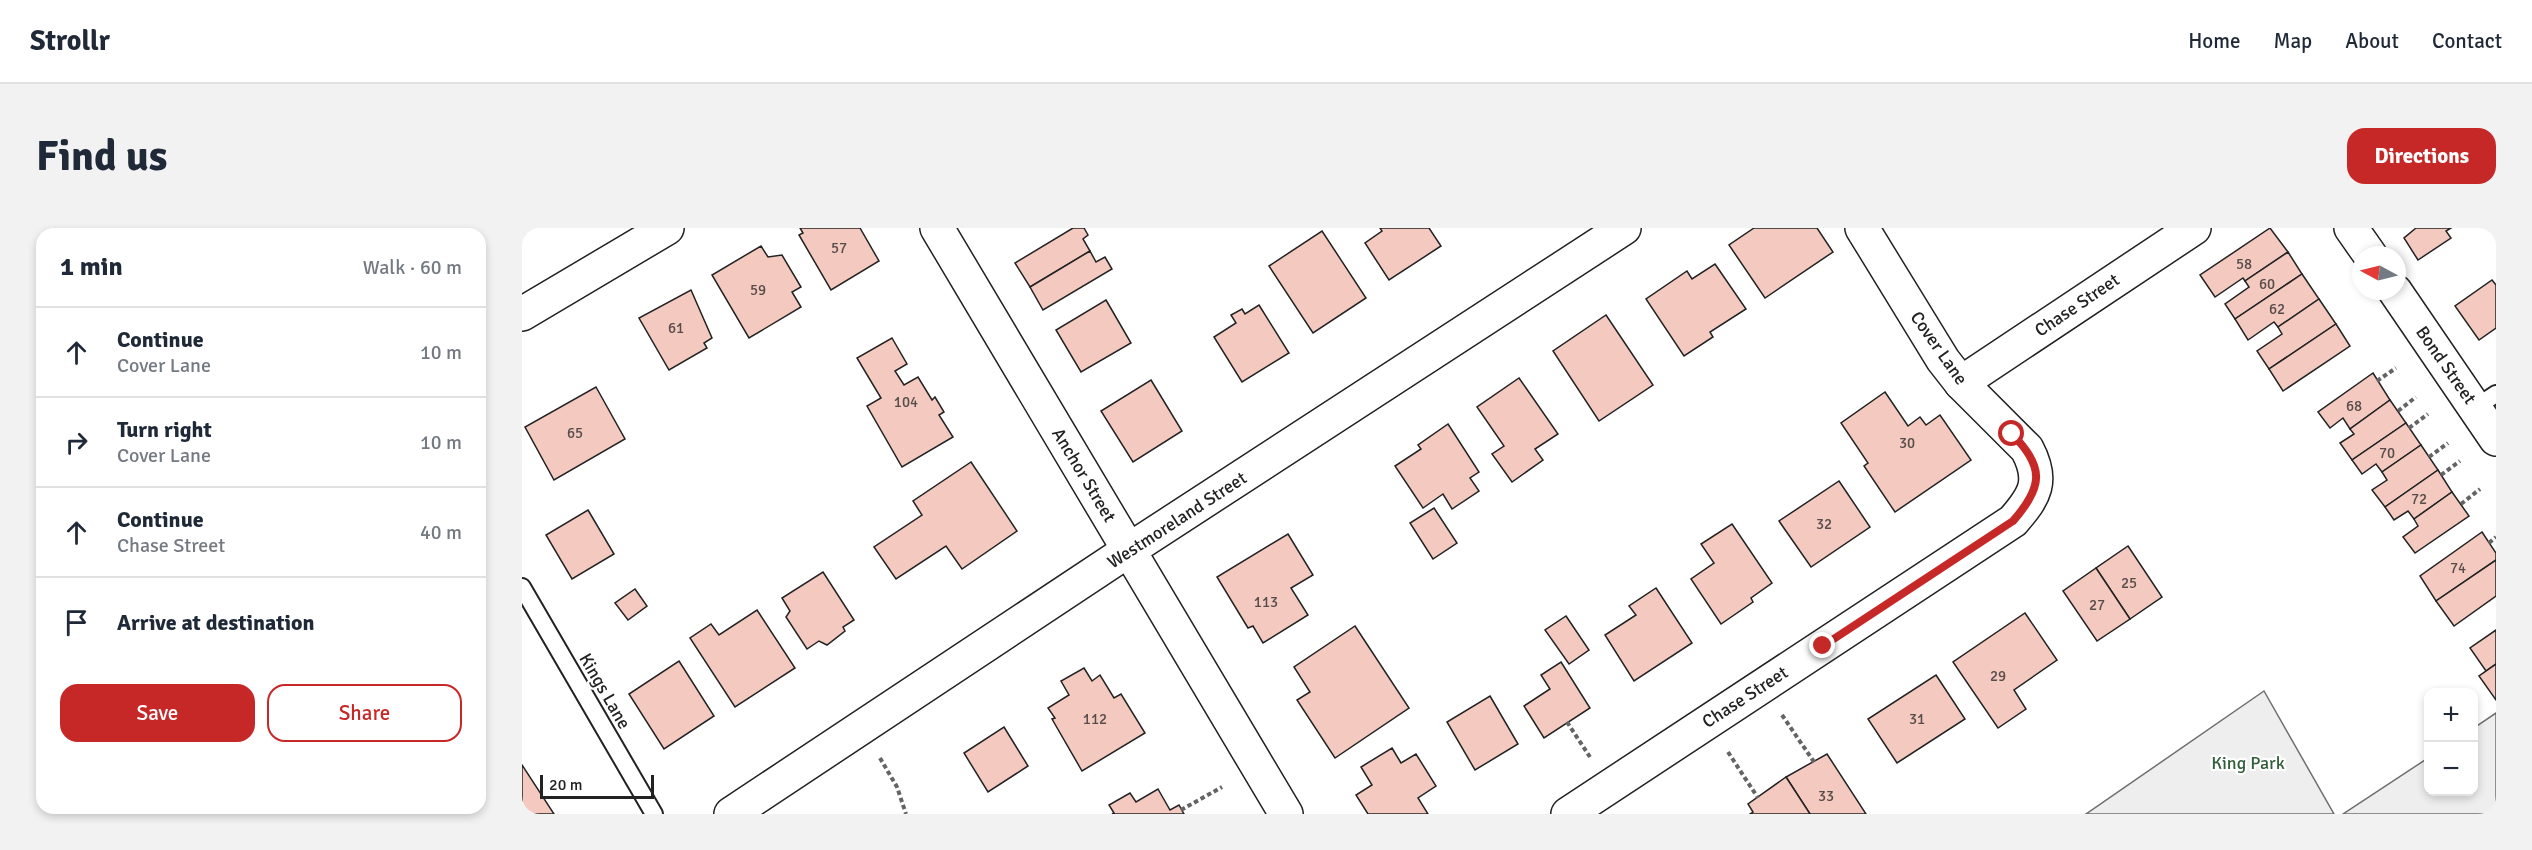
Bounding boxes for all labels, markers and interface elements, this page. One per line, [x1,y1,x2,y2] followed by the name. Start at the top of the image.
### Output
[30,24,110,58] text: Strollr
[2188,28,2241,54] text: Home
[2274,28,2312,54] text: Map
[2345,28,2399,54] text: About
[2432,28,2502,54] text: Contact
[2347,128,2496,184] button: Directions
[36,131,167,182] text: Find us
[831,239,847,257] house number: 57
[2352,246,2406,300] north arrow
[60,251,123,283] text: 1 min
[363,255,462,280] text: Walk · 60 m
[2236,255,2252,273] house number: 58
[2030,269,2124,341] street label: Chase Street
[2259,275,2275,293] house number: 60
[750,281,766,299] house number: 59
[2269,300,2285,318] house number: 62
[1906,307,1972,389] street label: Cover Lane
[668,319,684,337] house number: 61
[2411,322,2481,408] street label: Bond Street
[117,326,204,353] text: Continue
[60,336,93,369] icon: ahead
[420,340,462,365] text: 10 m
[117,353,211,378] text: Cover Lane
[894,393,918,411] house number: 104
[2346,397,2362,415] house number: 68
[117,416,212,443] text: Turn right
[1998,420,2024,446] route start
[567,424,583,442] house number: 65
[1047,424,1121,526] street label: Anchor Street
[60,426,93,459] icon: right
[420,430,462,455] text: 10 m
[1899,434,1915,452] house number: 30
[117,443,211,468] text: Cover Lane
[2379,444,2395,462] house number: 70
[1103,467,1251,573] street label: Westmoreland Street
[2411,490,2427,508] house number: 72
[117,506,204,533] text: Continue
[1816,515,1832,533] house number: 32
[60,516,93,549] icon: ahead
[420,520,462,545] text: 40 m
[117,533,225,558] text: Chase Street
[2450,559,2466,577] house number: 74
[2121,574,2137,592] house number: 25
[1254,593,1278,611] house number: 113
[2089,596,2105,614] house number: 27
[60,606,93,639] icon: arrive
[117,609,314,636] text: Arrive at destination
[1809,632,1835,658] route end
[574,649,636,733] street label: Kings Lane
[1698,661,1792,733] street label: Chase Street
[1990,667,2006,685] house number: 29
[60,684,255,742] button: Save
[267,684,462,742] button: Share
[2424,688,2478,796] map controls
[2424,688,2478,742] button: +
[1083,710,1107,728] house number: 112
[1909,710,1925,728] house number: 31
[2424,742,2478,796] button: −
[2211,752,2285,774] park label: King Park
[540,772,654,800] scale bar
[549,775,583,795] text: 20 m
[1818,787,1834,805] house number: 33

